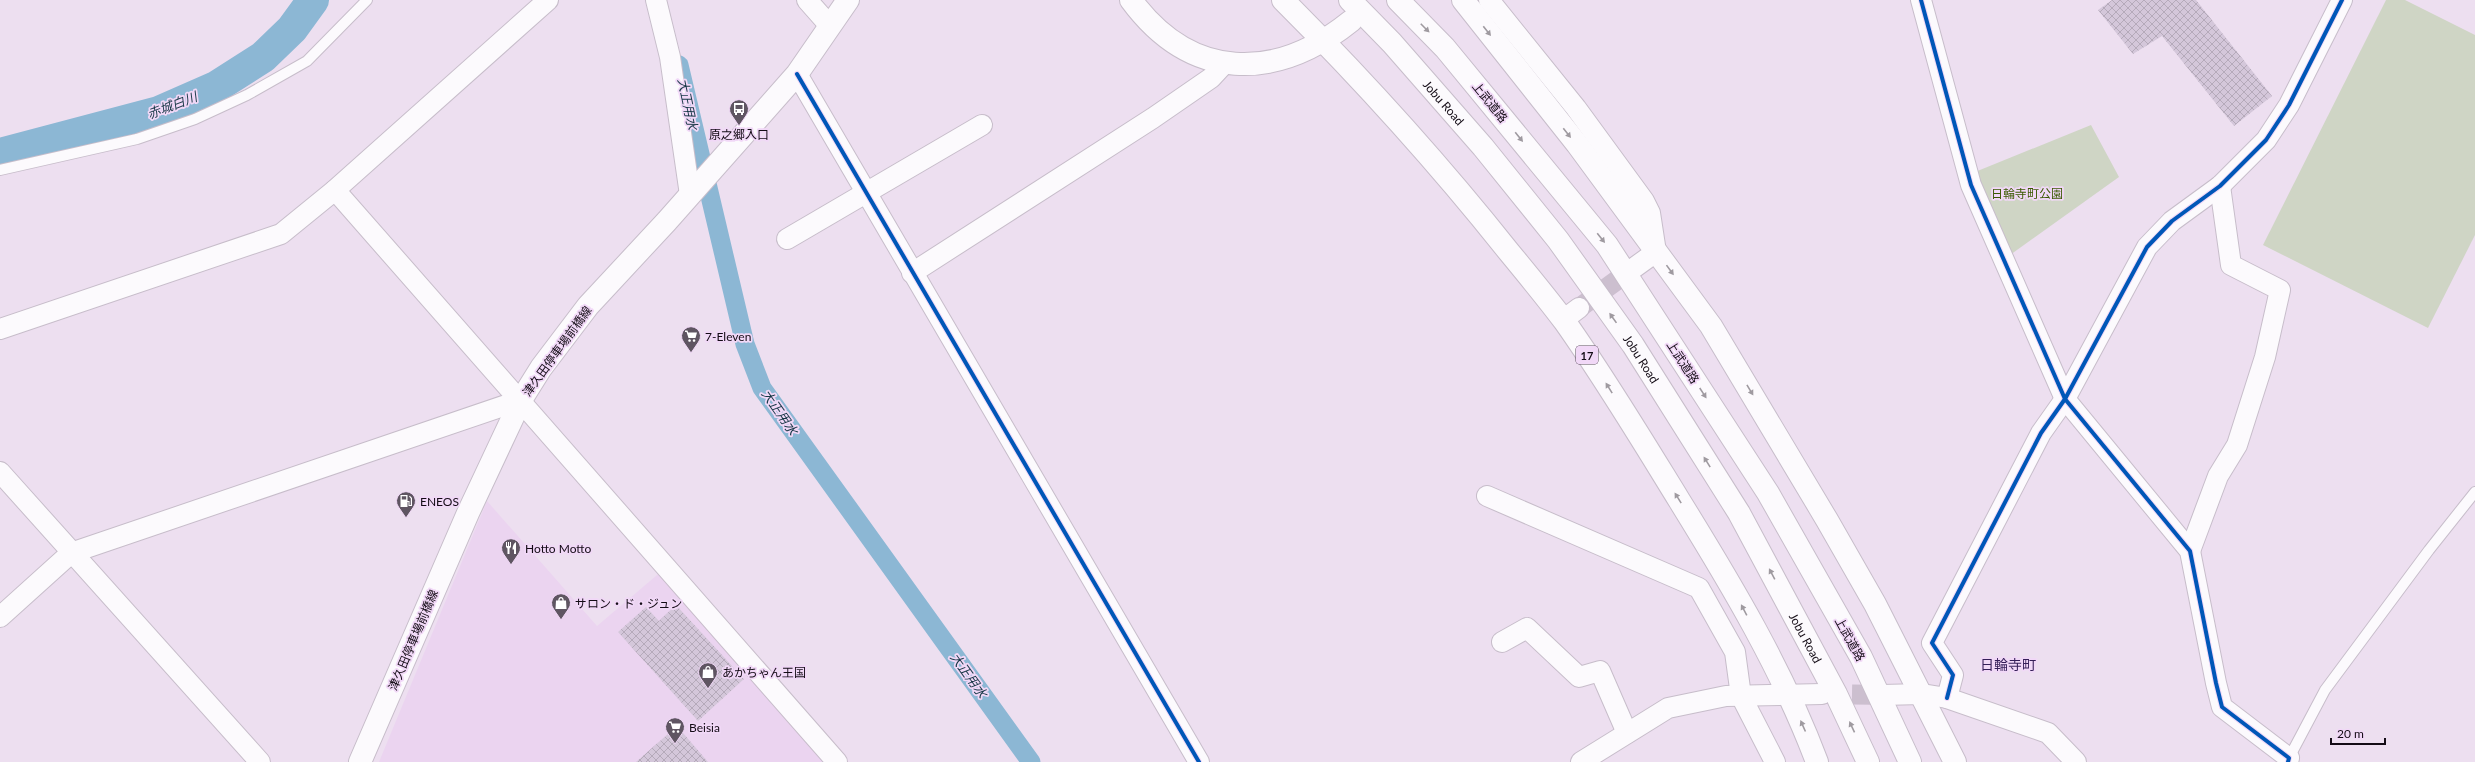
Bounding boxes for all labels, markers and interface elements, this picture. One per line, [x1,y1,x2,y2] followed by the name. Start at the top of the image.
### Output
[1420,23,1430,33] one-way arrow
[1482,25,1491,36] one-way arrow
[675,77,702,133] water label: 大正用水
[1420,77,1468,128] street label: Jobu Road
[1469,79,1511,125] street label: 上武道路
[145,87,201,122] water label: 赤城白川
[728,98,750,126] bus stop icon: 原之郷入口
[709,127,769,142] place label: 原之郷入口
[1563,127,1572,138] one-way arrow
[1514,132,1523,143] one-way arrow
[1991,186,2063,201] park label: 日輪寺町公園
[1596,232,1605,243] one-way arrow
[1666,265,1674,276] one-way arrow
[519,303,595,399] street label: 津久田停車場前橋線
[1609,312,1617,323] one-way arrow
[680,325,702,353] supermarket icon: 7-Eleven
[705,329,751,344] place label: 7-Eleven
[1620,332,1663,386] street label: Jobu Road
[1664,338,1702,386] street label: 上武道路
[1576,346,1598,364] road number: 17
[1606,382,1613,394] one-way arrow
[1746,384,1753,396] one-way arrow
[759,386,803,440] water label: 大正用水
[1699,388,1707,398] one-way arrow
[1703,457,1711,467] one-way arrow
[395,490,417,518] fuel station icon: ENEOS
[1674,492,1681,504] one-way arrow
[420,494,459,509] place label: ENEOS
[500,537,522,565] restaurant icon: Hotto Motto
[525,541,592,556] place label: Hotto Motto
[1769,568,1775,580] one-way arrow
[385,587,441,693] street label: 津久田停車場前橋線
[550,592,572,620] shop icon: サロン・ド・ジュン
[575,596,682,611] place label: サロン・ド・ジュン
[1741,604,1748,616] one-way arrow
[1786,610,1825,665] street label: Jobu Road
[1832,614,1868,664] street label: 上武道路
[947,649,992,702] water label: 大正用水
[1980,656,2036,673] district label: 日輪寺町
[697,661,719,689] shop icon: あかちゃん王国
[722,665,806,680] place label: あかちゃん王国
[664,716,686,744] supermarket icon: Beisia
[689,720,720,735] place label: Beisia
[1800,720,1806,731] one-way arrow
[2331,720,2385,746] scale bar
[1849,721,1855,732] one-way arrow
[2337,726,2364,741] text: 20 m

